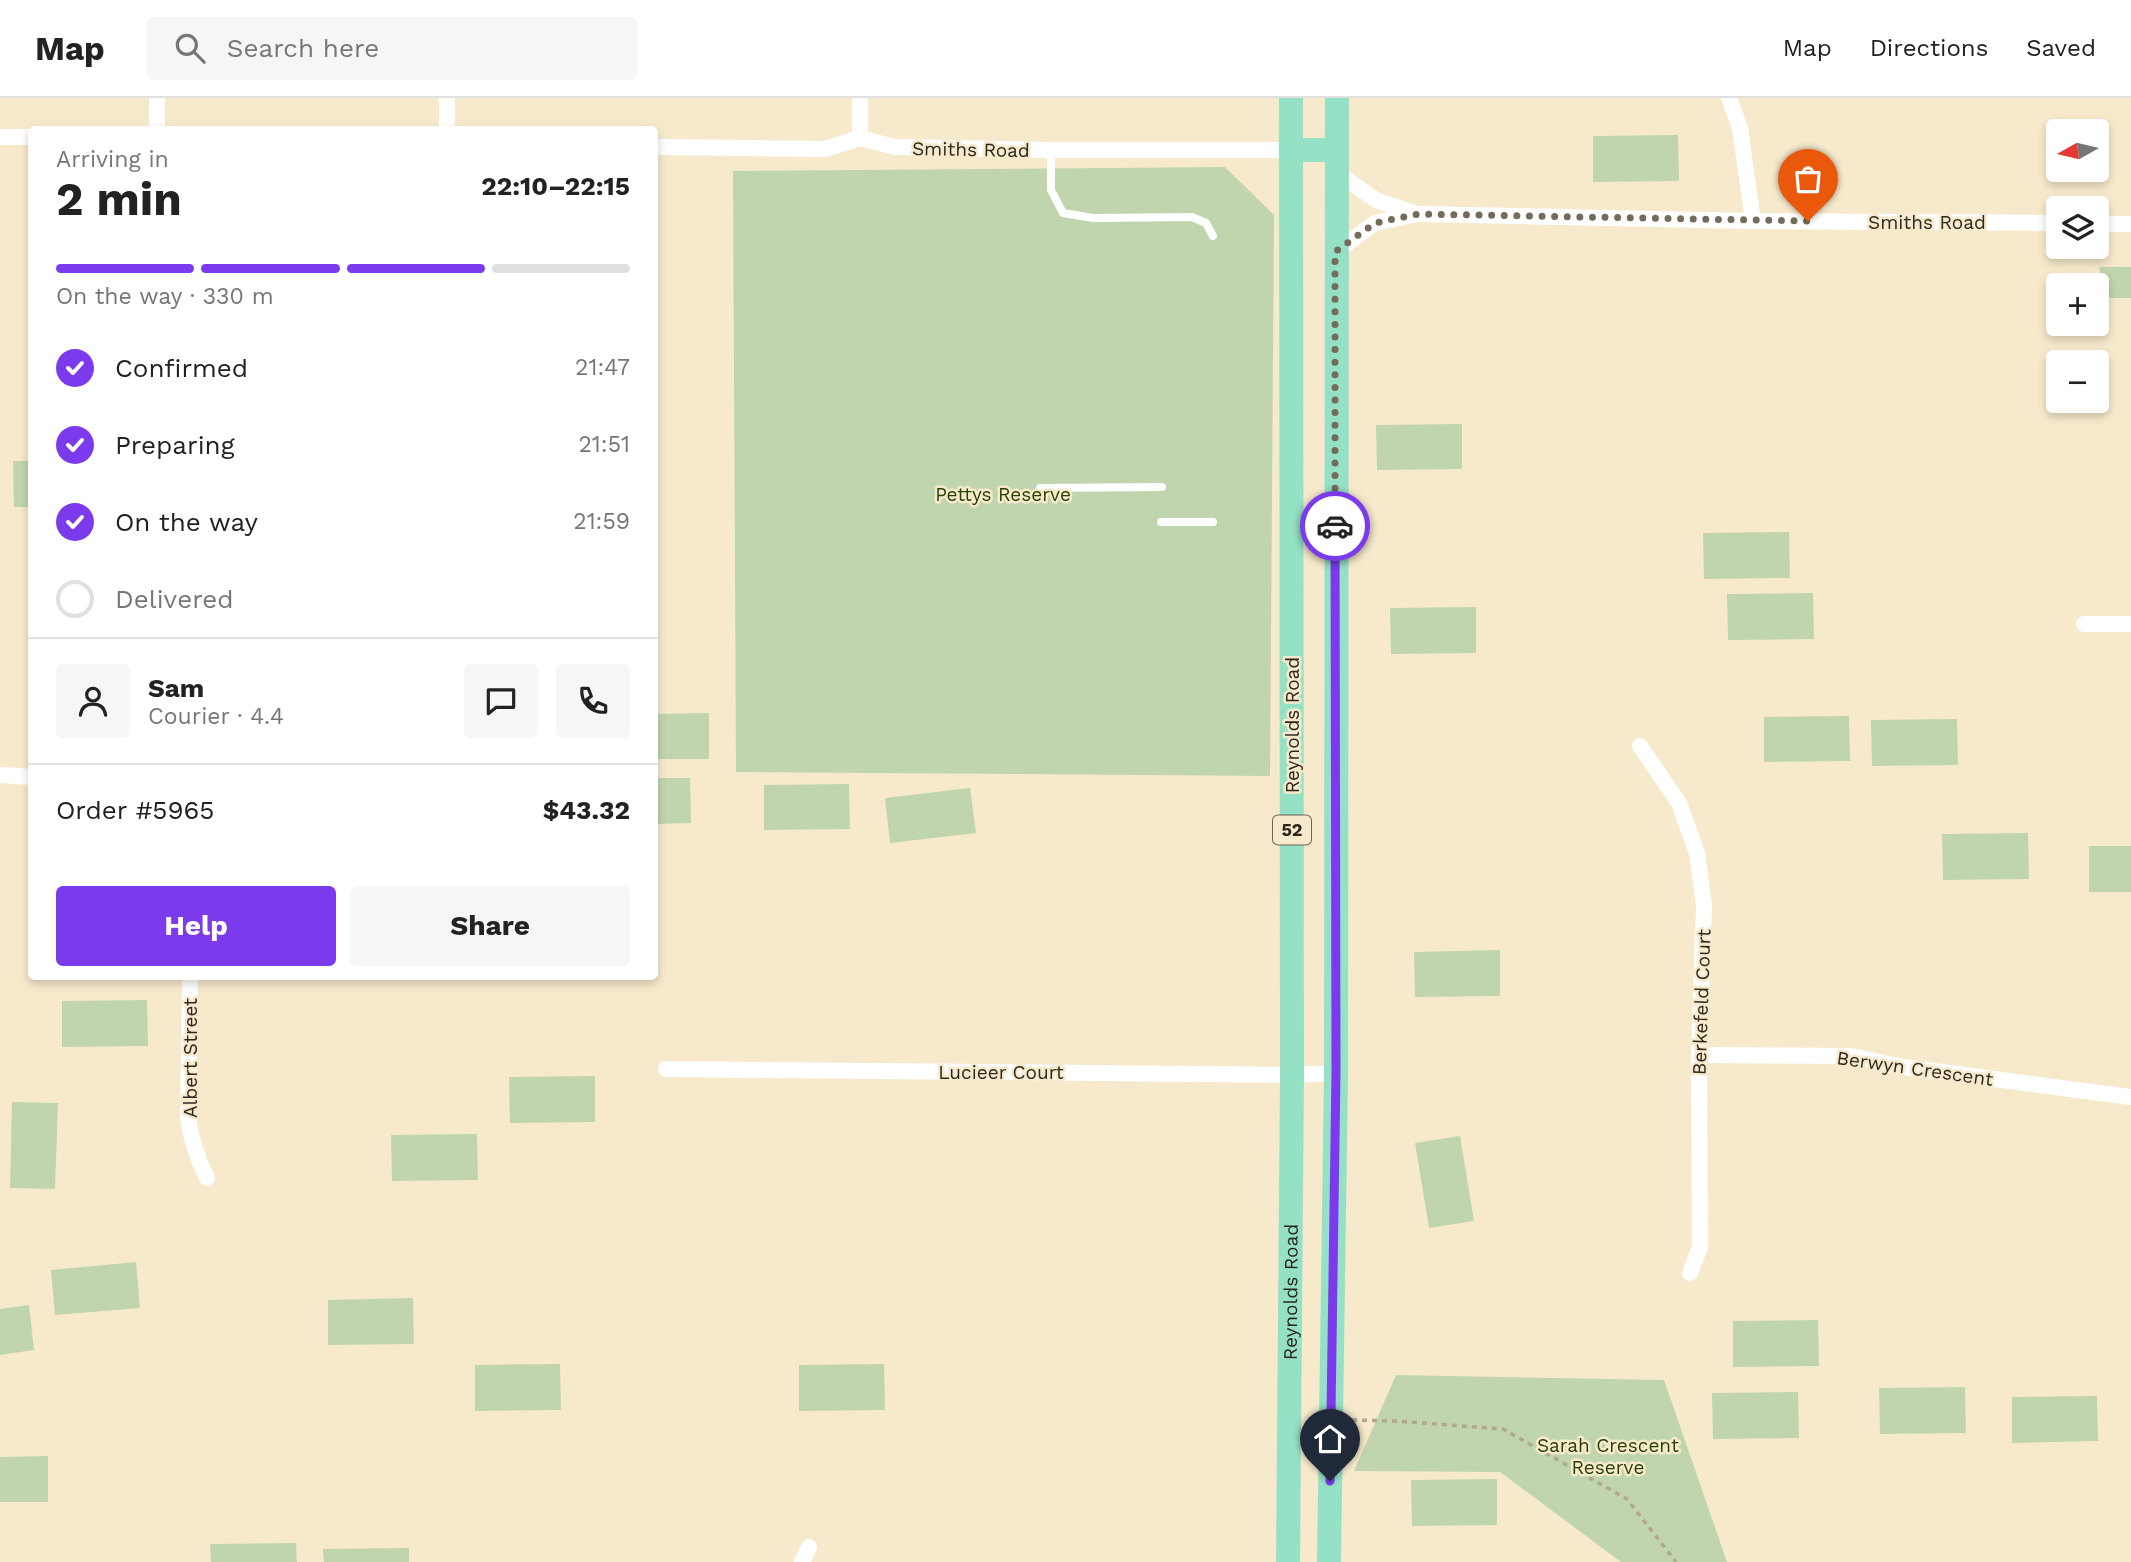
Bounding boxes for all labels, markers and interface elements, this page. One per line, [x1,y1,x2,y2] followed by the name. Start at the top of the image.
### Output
[147,17,637,80] search box
[35,29,105,68] text: Map
[171,29,209,67] icon: search
[227,33,379,63] text: Search here
[1783,34,1832,62] text: Map
[1870,34,1988,62] text: Directions
[2026,34,2096,62] text: Saved
[2046,119,2109,182] north arrow
[2046,119,2109,413] map controls
[912,137,1030,162] street label: Smiths Road
[56,146,169,173] text: Arriving in
[1778,149,1838,221] pin
[1789,160,1827,198] icon: bag
[481,171,630,201] text: 22:10–22:15
[56,172,182,226] text: 2 min
[2046,196,2109,259] button: layers
[1868,211,1986,234] street label: Smiths Road
[2046,273,2109,336] button: +
[56,283,274,310] text: On the way · 330 m
[56,349,94,387] icon: check
[2046,350,2109,413] button: −
[115,353,248,383] text: Confirmed
[575,354,630,381] text: 21:47
[56,426,94,464] icon: check
[115,430,235,460] text: Preparing
[578,431,630,458] text: 21:51
[935,483,1071,506] park label: Pettys Reserve
[1300,491,1370,561] courier
[56,503,94,541] icon: check
[115,507,258,537] text: On the way
[1316,507,1354,545] icon: car
[573,508,630,535] text: 21:59
[115,584,234,614] text: Delivered
[1281,657,1304,793] street label: Reynolds Road
[56,664,130,738] button: person
[464,664,538,738] button: chat
[556,664,630,738] button: phone
[148,673,204,703] text: Sam
[148,703,284,730] text: Courier · 4.4
[56,795,214,825] text: Order #5965
[543,795,630,825] text: $43.32
[1273,816,1311,844] road number: 52
[56,886,336,966] button: Help
[350,886,630,966] button: Share
[1687,929,1716,1075] street label: Berkefeld Court
[179,998,202,1118] street label: Albert Street
[1835,1046,1995,1091] street label: Berwyn Crescent
[938,1061,1064,1084] street label: Lucieer Court
[1279,1224,1303,1360] street label: Reynolds Road
[1300,1409,1360,1481] pin
[1311,1420,1349,1458] icon: home
[1537,1434,1679,1479] park label: Sarah Crescent Reserve

